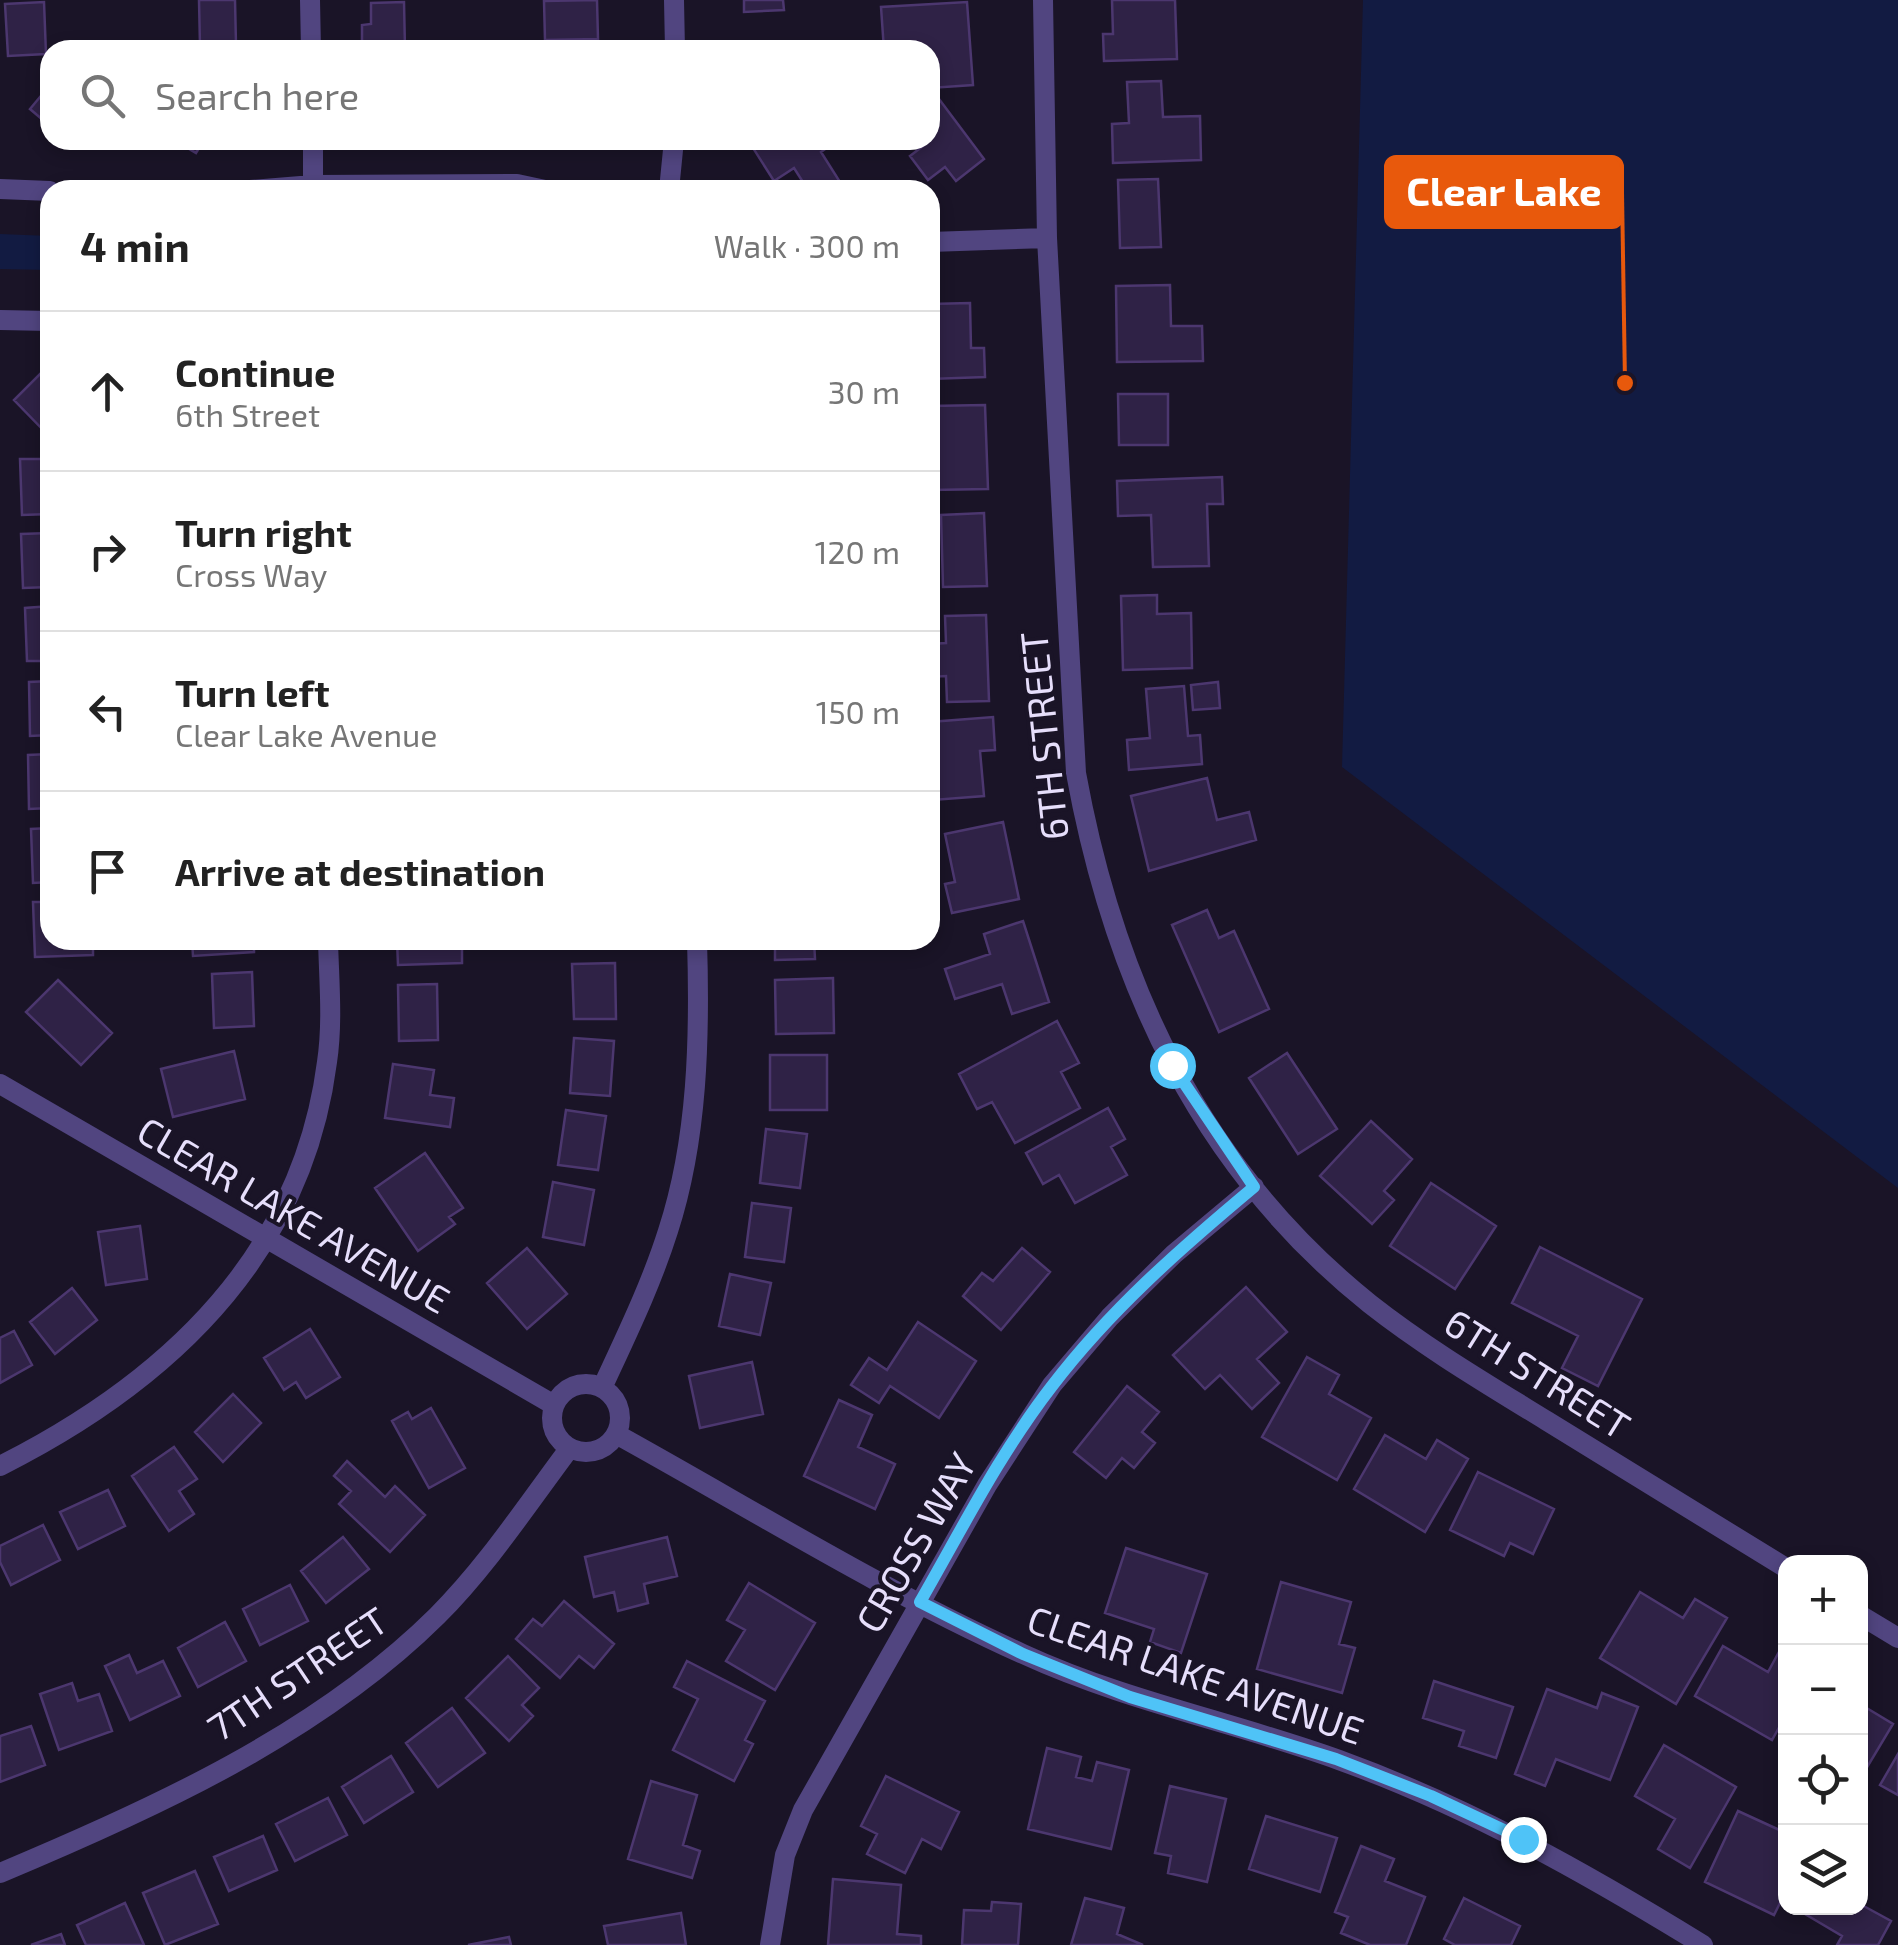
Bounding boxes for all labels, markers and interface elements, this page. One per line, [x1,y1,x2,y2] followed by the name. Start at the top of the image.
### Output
[40,40,940,150] search box
[75,68,130,123] icon: search
[155,72,359,118] text: Search here
[1386,157,1622,227] callout: Clear Lake
[1406,166,1602,214] text: Clear Lake
[80,220,190,270] text: 4 min
[714,226,900,264] text: Walk · 300 m
[175,349,335,395] text: Continue
[80,364,135,419] icon: ahead
[828,372,900,410] text: 30 m
[175,395,320,433] text: 6th Street
[175,509,352,555] text: Turn right
[80,524,135,579] icon: right
[815,532,900,570] text: 120 m
[175,555,328,593] text: Cross Way
[1009,630,1077,842] street label: 6TH STREET
[175,669,330,715] text: Turn left
[80,684,135,739] icon: left
[816,692,900,730] text: 150 m
[175,715,437,753] text: Clear Lake Avenue
[80,844,135,899] icon: arrive
[175,848,545,894] text: Arrive at destination
[1150,1043,1196,1089] route start
[130,1106,458,1322] street label: CLEAR LAKE AVENUE
[1437,1298,1639,1448] street label: 6TH STREET
[845,1444,985,1640] street label: CROSS WAY
[1778,1555,1868,1915] map controls
[1778,1555,1868,1645] button: +
[1022,1595,1370,1753] street label: CLEAR LAKE AVENUE
[198,1596,396,1750] street label: 7TH STREET
[1778,1645,1868,1735] button: −
[1778,1735,1868,1825] button: locate
[1501,1817,1547,1863] route end
[1778,1825,1868,1915] button: layers

